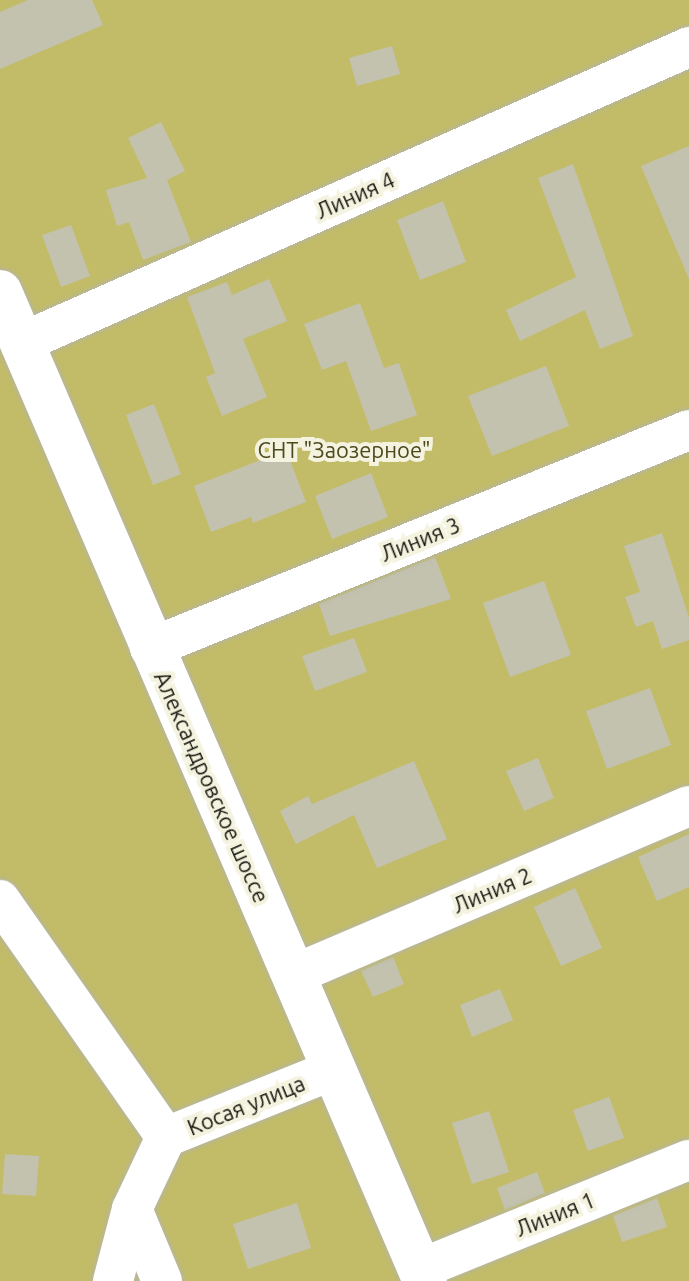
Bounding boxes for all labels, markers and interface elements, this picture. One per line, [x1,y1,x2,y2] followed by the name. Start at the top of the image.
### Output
[312,166,398,224] street label: Линия 4
[257,437,431,463] park label: СНТ "Заозерное"
[376,511,464,567] street label: Линия 3
[149,667,275,907] street label: Александровское шоссе
[448,862,536,918] street label: Линия 2
[183,1069,309,1141] street label: Косая улица
[511,1186,599,1242] street label: Линия 1

